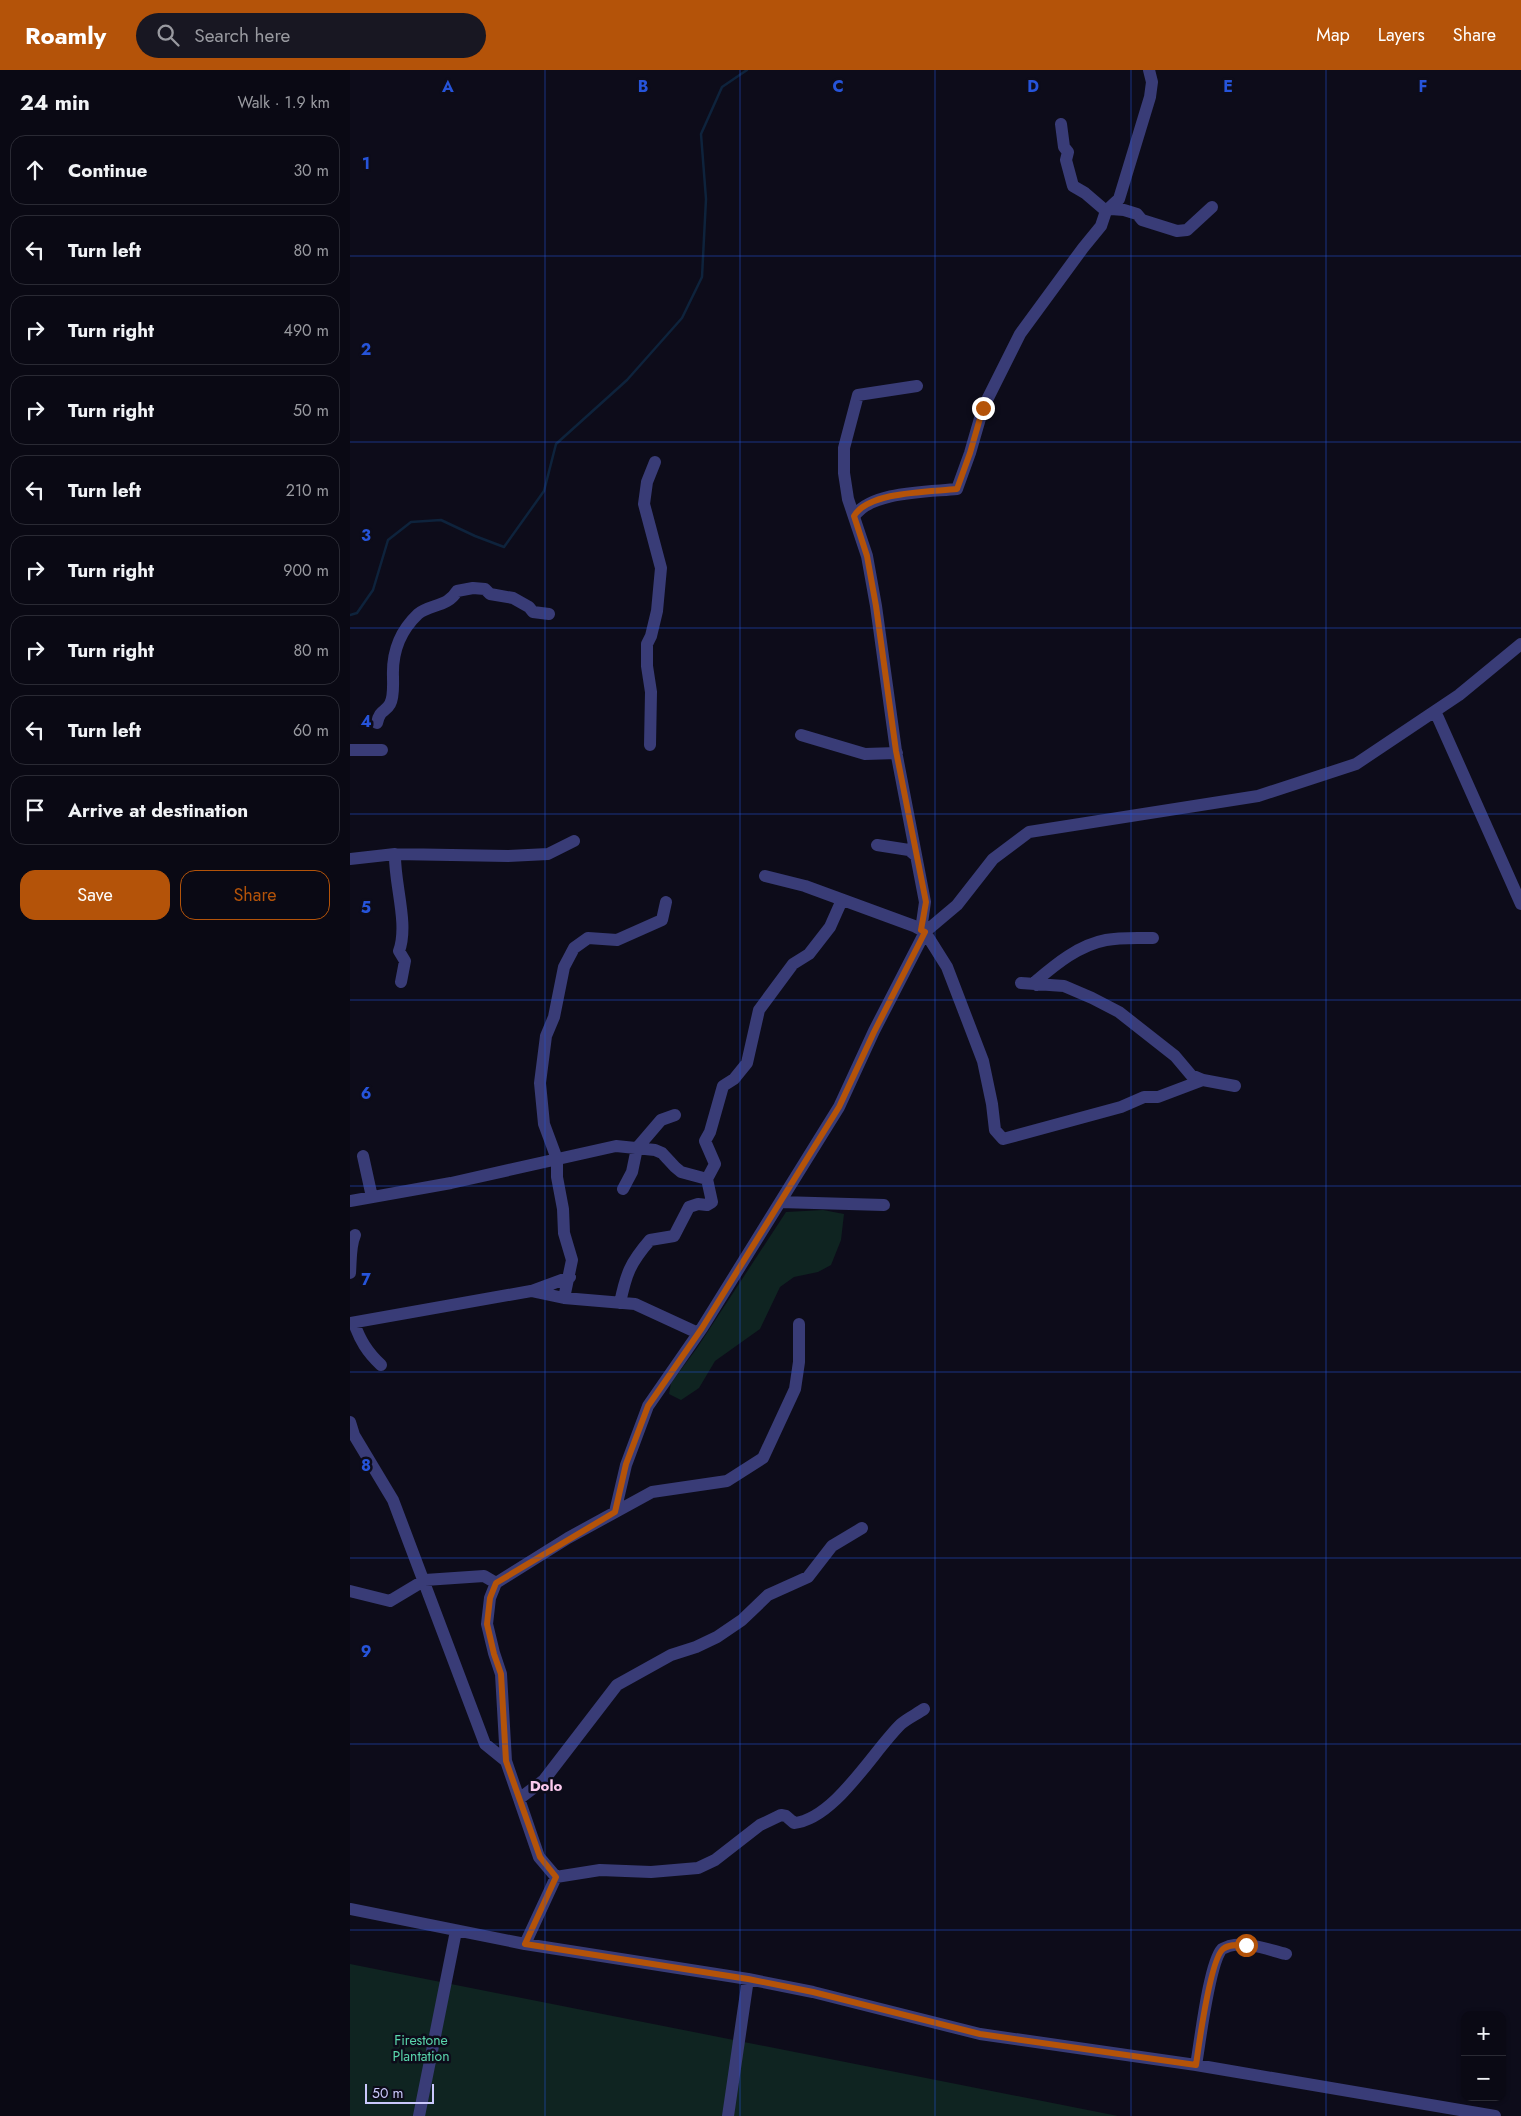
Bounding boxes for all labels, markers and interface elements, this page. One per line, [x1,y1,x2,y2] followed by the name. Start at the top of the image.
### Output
[136,13,486,58] search box
[25,18,106,53] text: Roamly
[154,21,182,49] icon: search
[194,22,290,49] text: Search here
[1316,22,1350,48] text: Map
[1378,22,1425,48] text: Layers
[1453,22,1496,48] text: Share
[441,75,454,98] text: A
[638,75,648,98] text: B
[832,75,844,98] text: C
[1027,75,1039,98] text: D
[1223,75,1233,98] text: E
[1419,75,1427,98] text: F
[20,88,90,118] text: 24 min
[237,91,330,114] text: Walk · 1.9 km
[362,152,370,175] text: 1
[21,156,49,184] icon: ahead
[68,157,147,184] text: Continue
[293,159,329,182] text: 30 m
[21,236,49,264] icon: left
[68,237,141,264] text: Turn left
[293,239,329,262] text: 80 m
[21,316,49,344] icon: right
[68,317,154,344] text: Turn right
[284,319,329,342] text: 490 m
[361,338,371,361] text: 2
[21,396,49,424] icon: right
[68,397,154,424] text: Turn right
[972,397,995,420] route end
[293,399,329,422] text: 50 m
[21,476,49,504] icon: left
[68,477,141,504] text: Turn left
[286,479,329,502] text: 210 m
[361,524,371,547] text: 3
[21,556,49,584] icon: right
[68,557,154,584] text: Turn right
[283,559,329,582] text: 900 m
[21,636,49,664] icon: right
[68,637,154,664] text: Turn right
[293,639,329,662] text: 80 m
[360,710,372,733] text: 4
[21,716,49,744] icon: left
[68,717,141,744] text: Turn left
[293,719,329,742] text: 60 m
[21,796,49,824] icon: arrive
[68,797,248,824] text: Arrive at destination
[20,870,170,920] button: Save
[180,870,330,920] button: Share
[361,896,371,919] text: 5
[361,1082,371,1105] text: 6
[361,1268,371,1291] text: 7
[361,1454,371,1477] text: 8
[361,1640,371,1663] text: 9
[530,1775,563,1797] district label: Dolo
[1235,1934,1258,1957] route start
[1461,2011,1506,2101] map controls
[1461,2011,1506,2056] button: +
[392,2030,450,2066] park label: Firestone Plantation
[1461,2056,1506,2101] button: −
[365,2081,434,2104] scale bar
[372,2083,403,2103] text: 50 m

